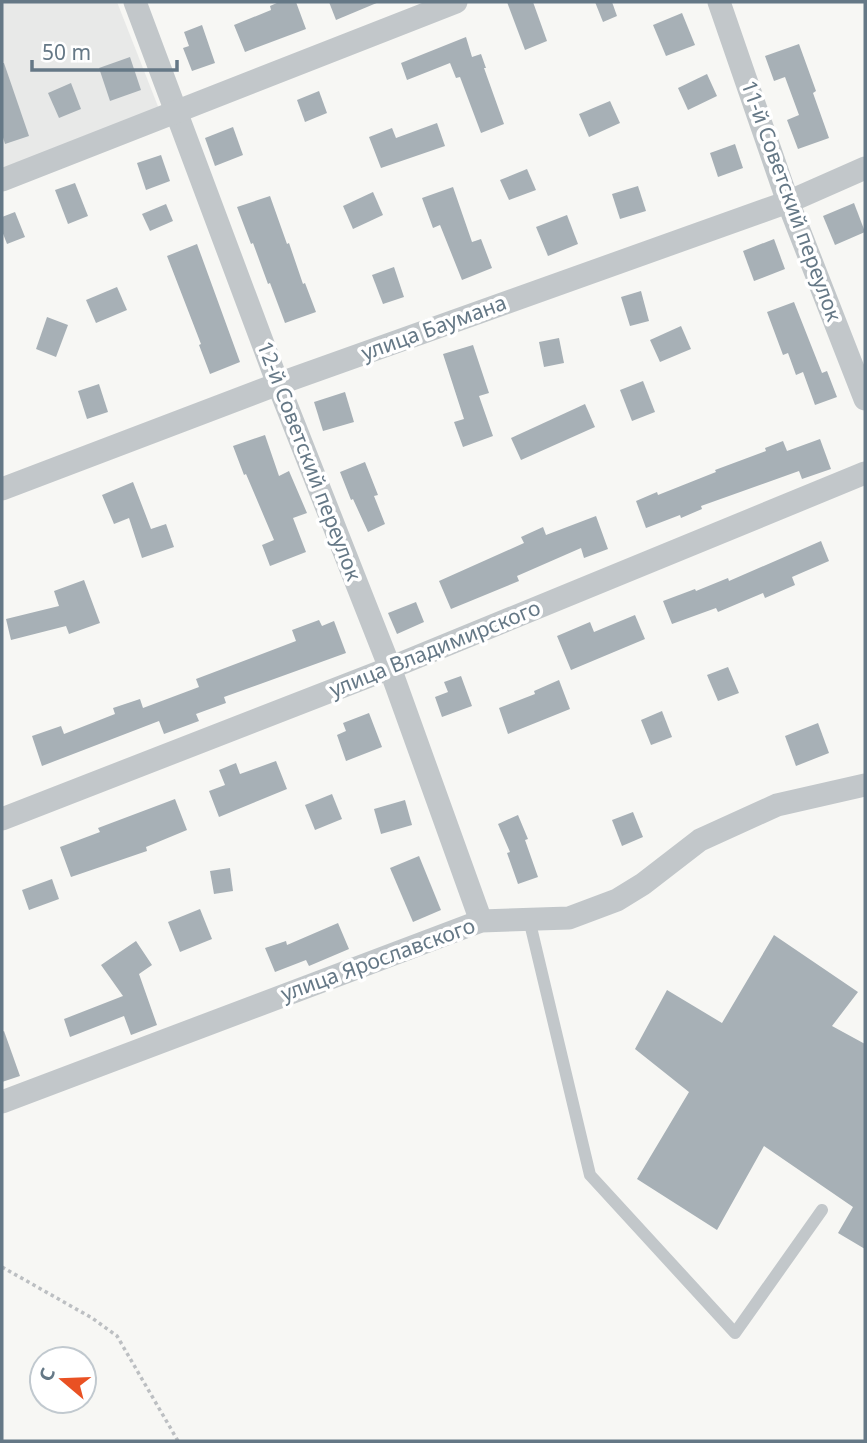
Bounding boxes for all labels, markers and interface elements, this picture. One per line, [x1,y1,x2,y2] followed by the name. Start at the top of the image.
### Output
[32,28,177,72] scale bar
[42,38,91,66] text: 50 m
[735,76,849,325] street label: 11-й Советский переулок
[357,288,510,366] street label: улица Баумана
[251,337,369,585] street label: 12-й Советский переулок
[325,593,544,703] street label: улица Владимирского
[277,911,479,1007] street label: улица Ярославского
[28,1345,98,1415] north arrow
[33,1364,61,1384] text: С

